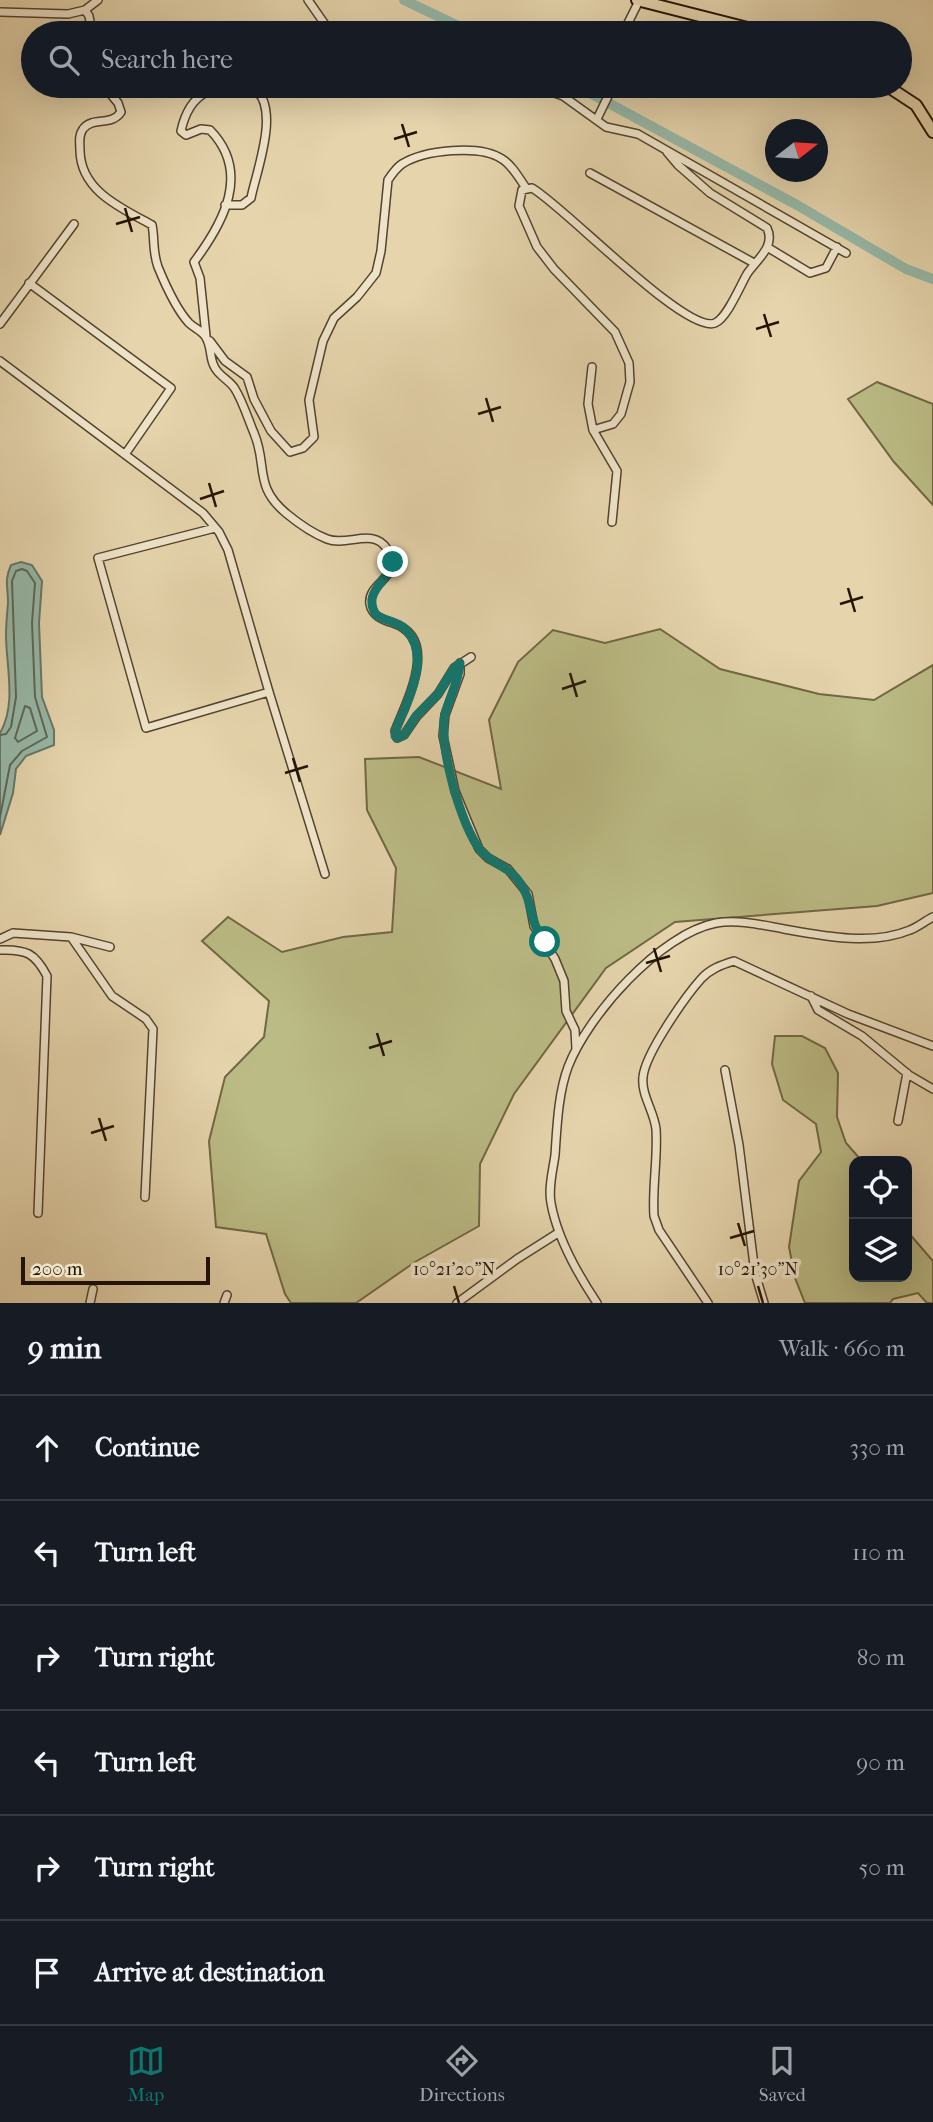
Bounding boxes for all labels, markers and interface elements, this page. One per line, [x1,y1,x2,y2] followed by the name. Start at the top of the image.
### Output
[21,21,912,98] search box
[45,41,83,79] icon: search
[101,44,233,75] text: Search here
[765,119,828,182] north arrow
[377,546,408,577] route end
[529,926,560,957] route start
[849,1156,912,1282] map controls
[849,1156,912,1219] button: locate
[849,1219,912,1282] button: layers
[21,1254,210,1286] scale bar
[32,1258,83,1280] text: 200 m
[413,1259,495,1280] text: 10°21'20"N
[718,1259,799,1280] text: 10°21'30"N
[28,1331,101,1366] text: 9 min
[779,1335,905,1362] text: Walk · 660 m
[28,1429,66,1467] icon: ahead
[95,1432,200,1463] text: Continue
[849,1434,905,1461] text: 330 m
[28,1534,66,1572] icon: left
[95,1537,196,1568] text: Turn left
[852,1539,905,1566] text: 110 m
[28,1639,66,1677] icon: right
[95,1642,215,1673] text: Turn right
[857,1644,905,1671] text: 80 m
[28,1744,66,1782] icon: left
[95,1747,196,1778] text: Turn left
[856,1749,905,1776] text: 90 m
[28,1849,66,1887] icon: right
[95,1852,215,1883] text: Turn right
[858,1854,905,1881] text: 50 m
[28,1954,66,1992] icon: arrive
[95,1957,325,1988] text: Arrive at destination
[127,2042,165,2106] tab: Map
[419,2042,505,2106] tab: Directions
[759,2042,806,2106] tab: Saved

